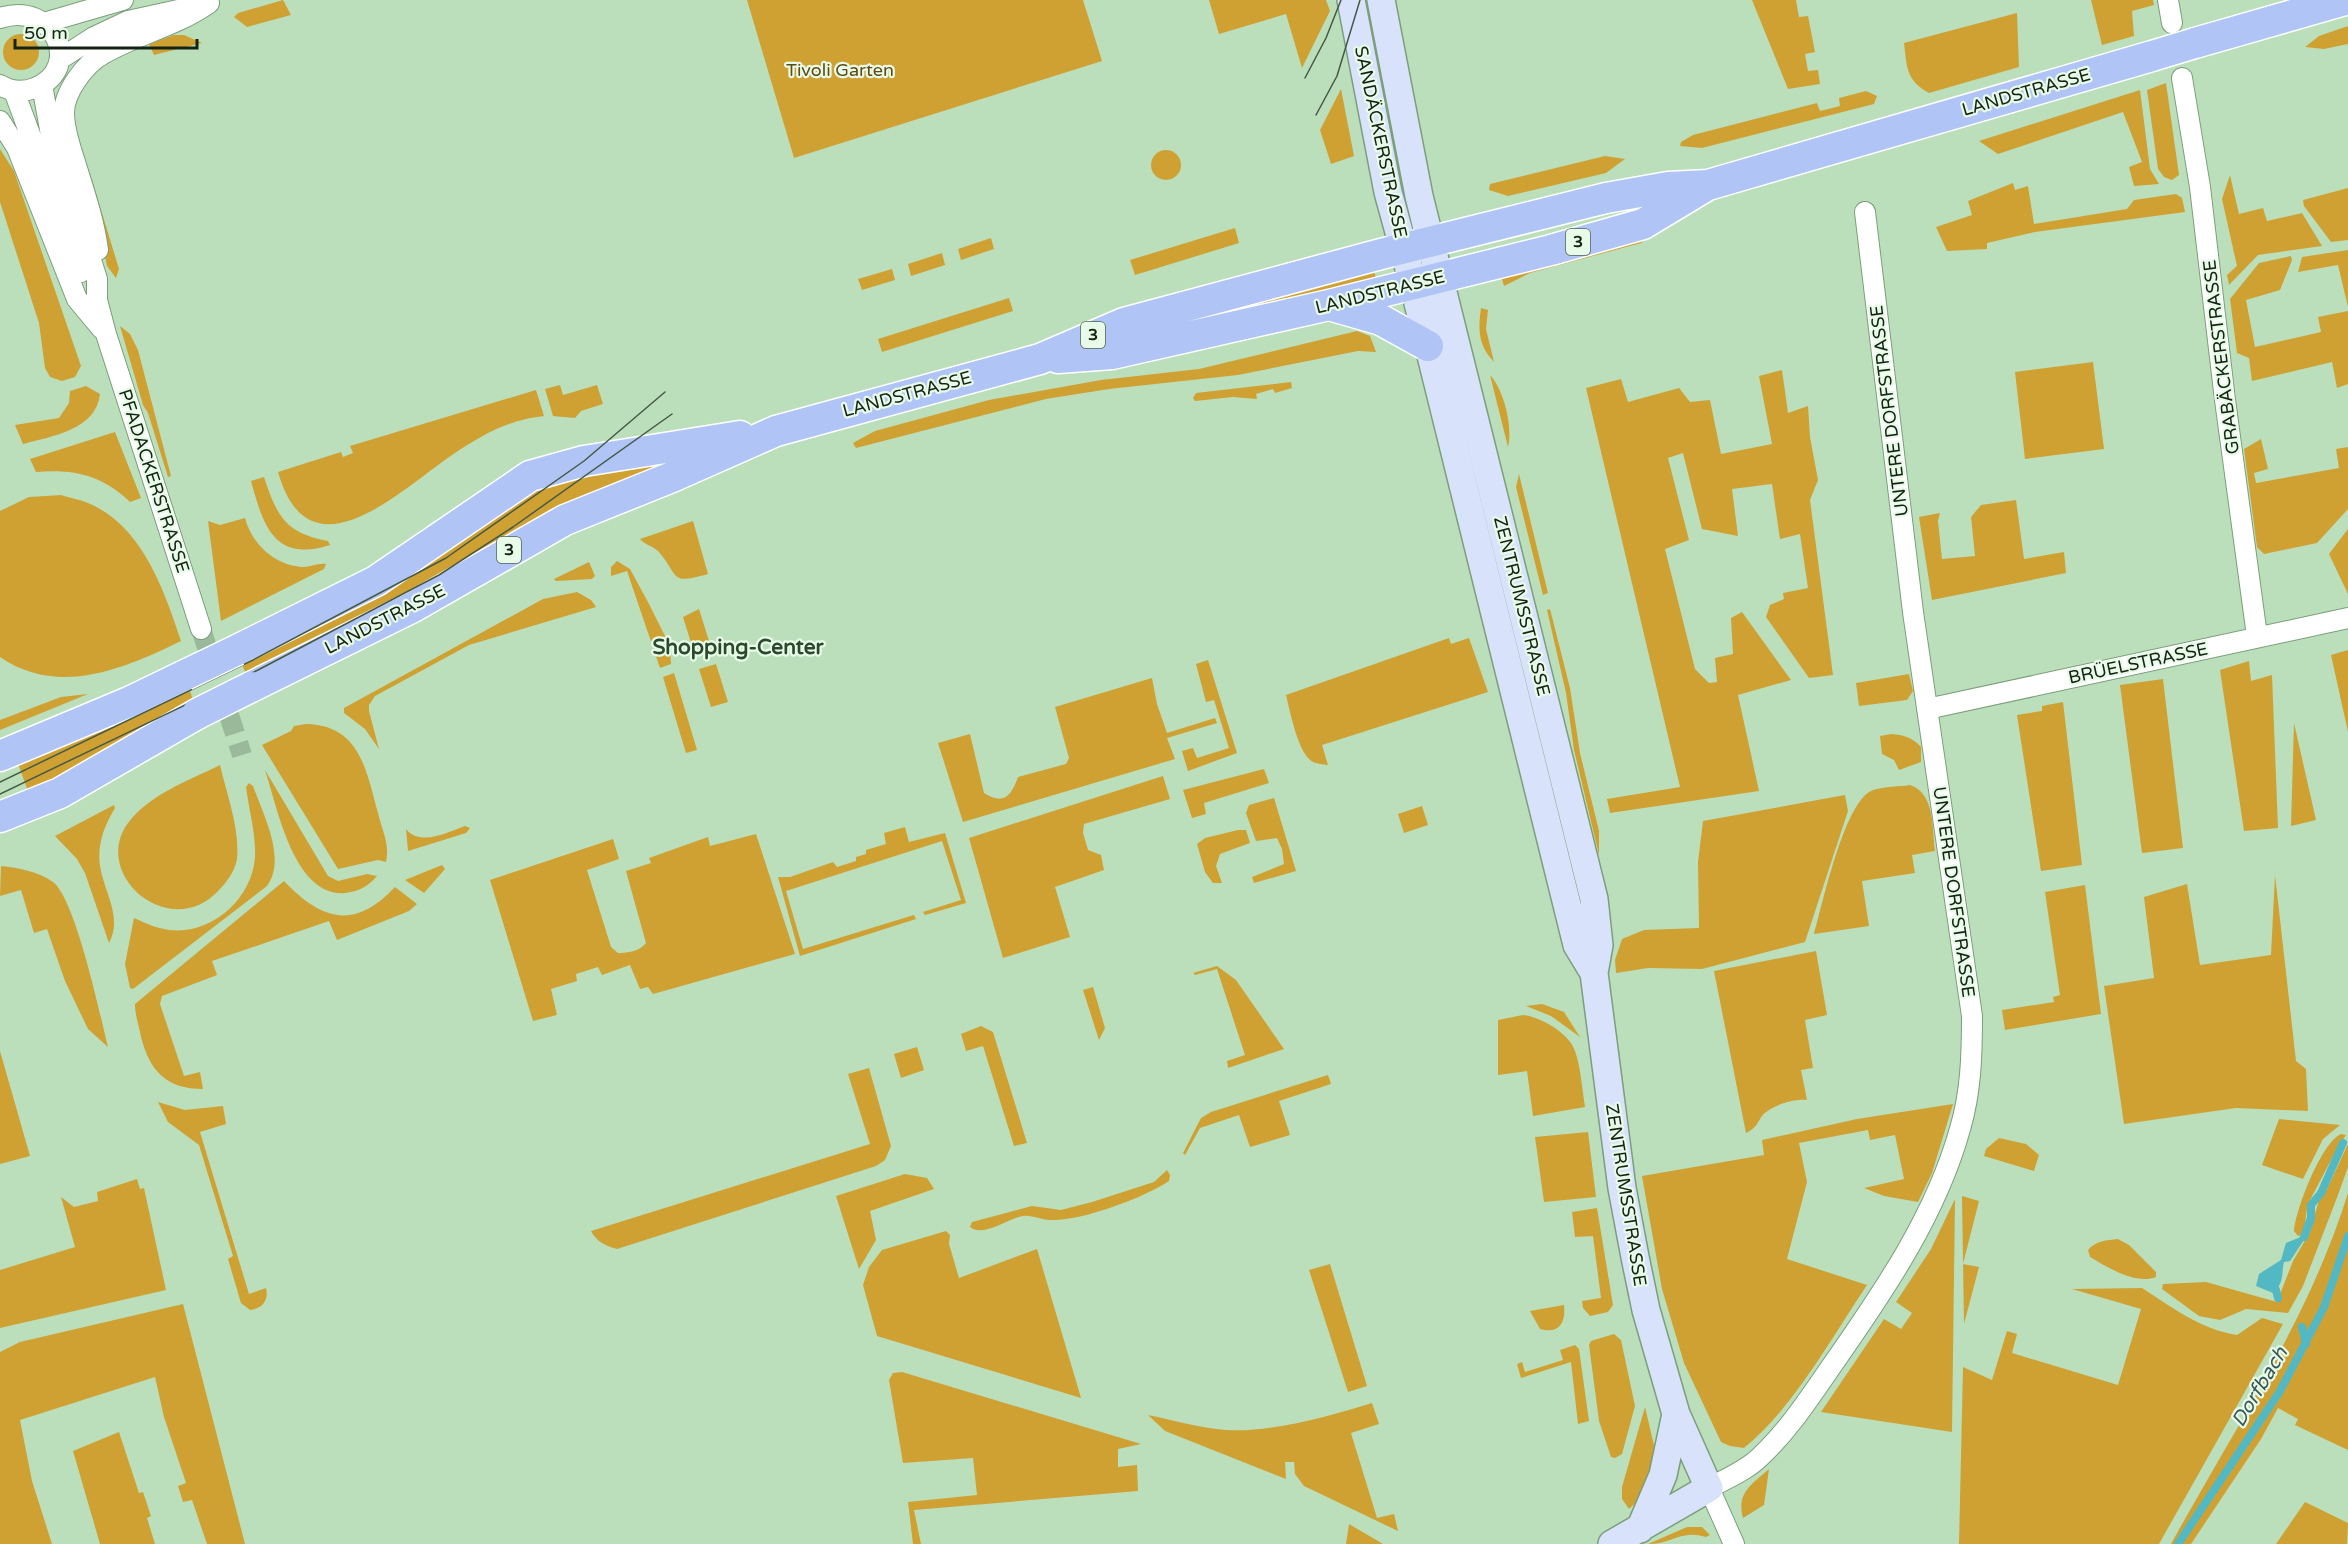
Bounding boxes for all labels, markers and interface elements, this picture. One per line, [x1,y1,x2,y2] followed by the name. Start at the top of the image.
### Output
[15,12,196,50] scale bar
[24,22,68,44] text: 50 m
[1350,44,1412,240] street label: SANDÄCKERSTRASSE
[786,59,894,81] park label: Tivoli Garten
[1959,63,2093,121] street label: LANDSTRASSE
[1566,229,1590,255] road number: 3
[2198,259,2244,455] street label: GRABÄCKERSTRASSE
[1313,265,1447,319] street label: LANDSTRASSE
[1865,304,1913,518] street label: UNTERE DORFSTRASSE
[1081,322,1105,348] road number: 3
[840,366,974,422] street label: LANDSTRASSE
[114,386,194,576] street label: PFADACKERSTRASSE
[1489,514,1555,698] street label: ZENTRUMSSTRASSE
[497,537,521,563] road number: 3
[321,579,449,659] street label: LANDSTRASSE
[652,635,825,660] district label: Shopping-Center
[2066,637,2210,689] street label: BRÜELSTRASSE
[1928,785,1980,999] street label: UNTERE DORFSTRASSE
[1601,1102,1651,1288] street label: ZENTRUMSSTRASSE
[2227,1342,2294,1431] water label: Dorfbach

